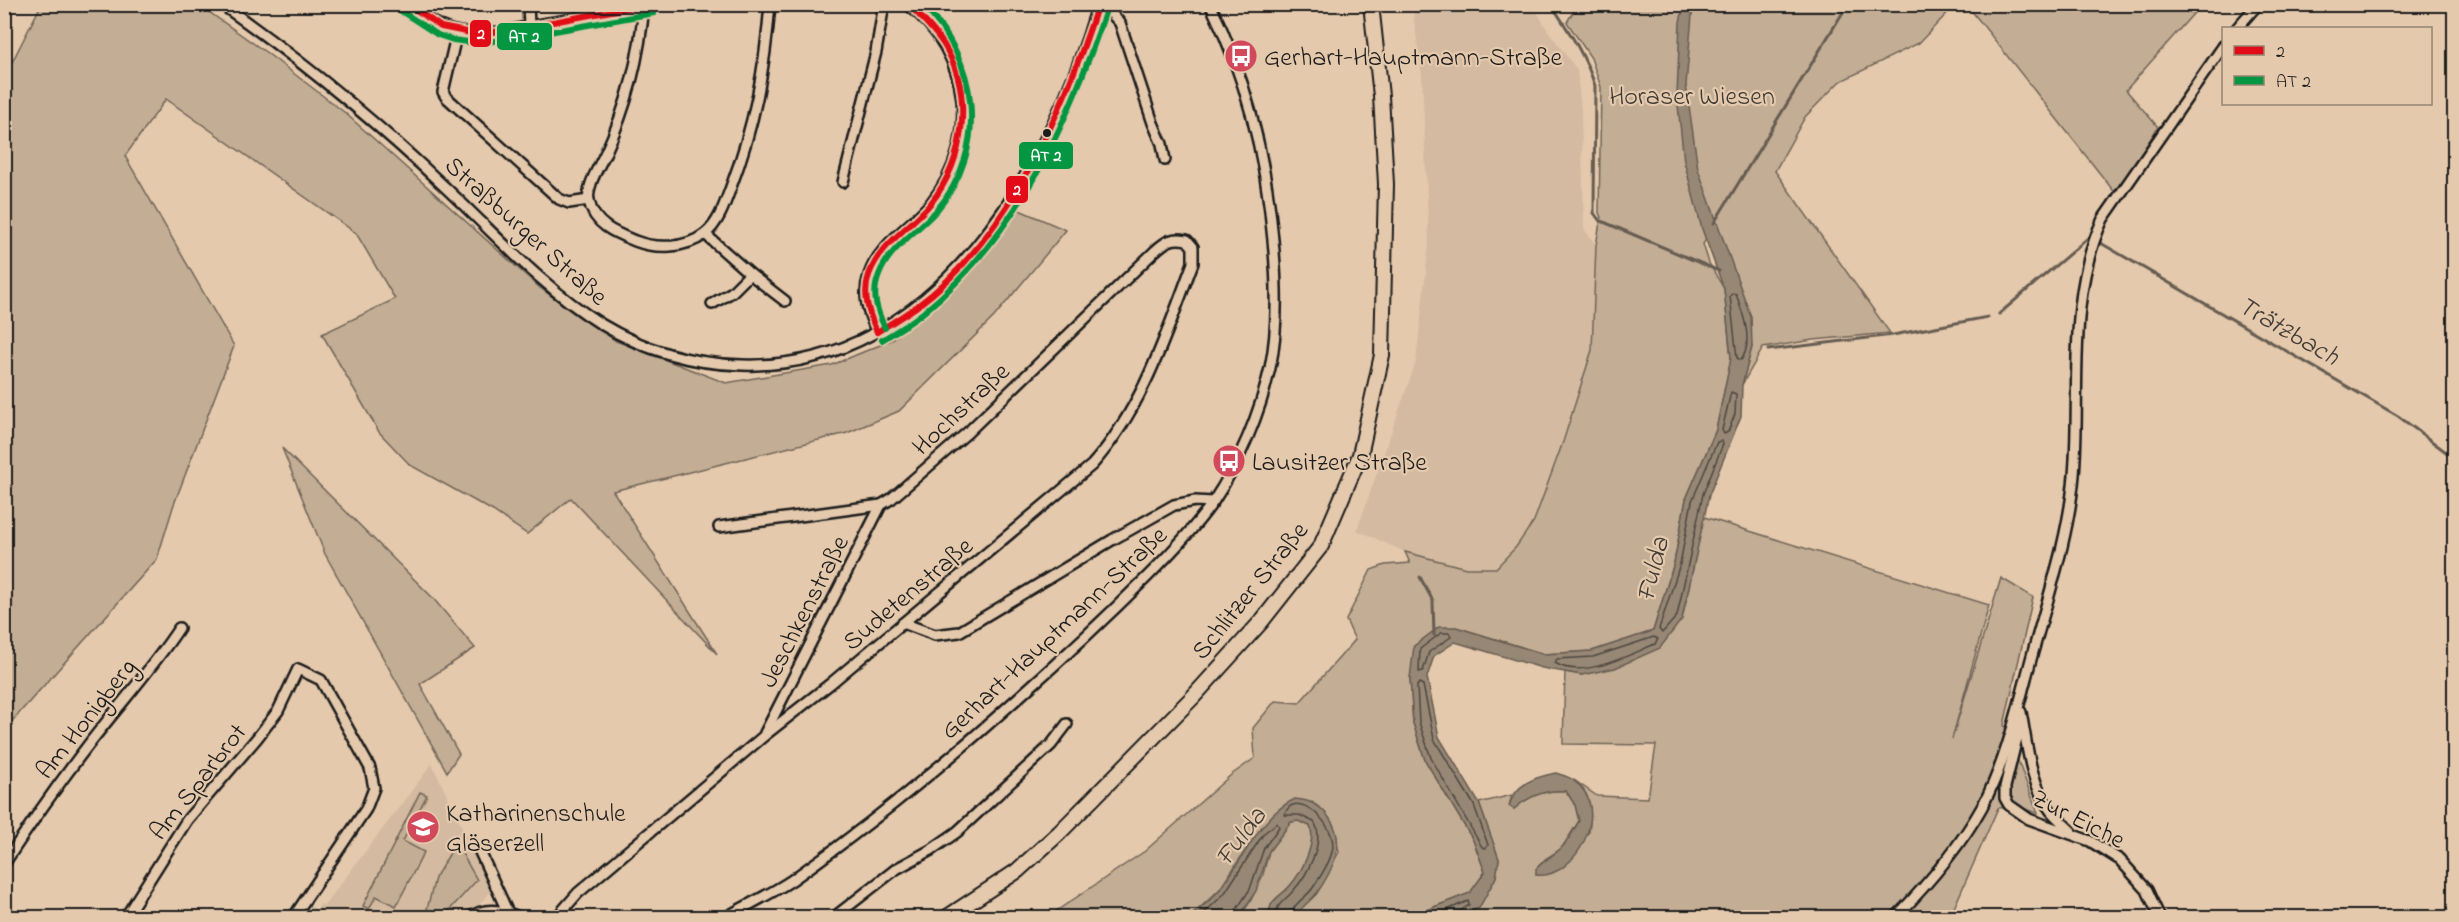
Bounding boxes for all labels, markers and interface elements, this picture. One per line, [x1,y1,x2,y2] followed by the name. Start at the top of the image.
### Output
[469,19,492,48] line badge: 2
[496,22,553,51] line badge: AT 2
[476,23,485,47] text: 2
[509,26,540,50] text: AT 2
[2222,27,2432,105] legend
[1223,38,1259,74] bus stop icon: Gerhart-Hauptmann-Straße
[1264,40,1562,78] place label: Gerhart-Hauptmann-Straße
[2276,40,2285,66] text: 2
[2276,70,2311,96] text: AT 2
[1609,79,1775,117] park label: Horaser Wiesen
[1041,127,1053,139] unlabelled marker
[1018,141,1074,170] line badge: AT 2
[1031,145,1062,169] text: AT 2
[435,148,615,316] street label: Straßburger Straße
[1005,175,1029,204] line badge: 2
[1012,179,1021,203] text: 2
[2230,287,2347,378] water label: Trätzbach
[905,355,1020,466] street label: Hochstraße
[1211,443,1247,479] bus stop icon: Lausitzer Straße
[1252,445,1427,483] place label: Lausitzer Straße
[1184,514,1319,669] street label: Schlitzer Straße
[933,518,1177,750] street label: Gerhart-Hauptmann-Straße
[751,529,861,695] street label: Jeschkenstraße
[835,529,983,661] street label: Sudetenstraße
[1628,533,1681,606] water label: Fulda
[28,651,147,789] street label: Am Honigberg
[141,716,257,850] street label: Am Sparbrot
[2024,781,2131,860] street label: Zur Eiche
[446,796,626,864] place label: Katharinenschule Gläserzell
[1207,799,1277,875] water label: Fulda
[405,809,441,845] school or university icon: Katharinenschule Gläserzell

